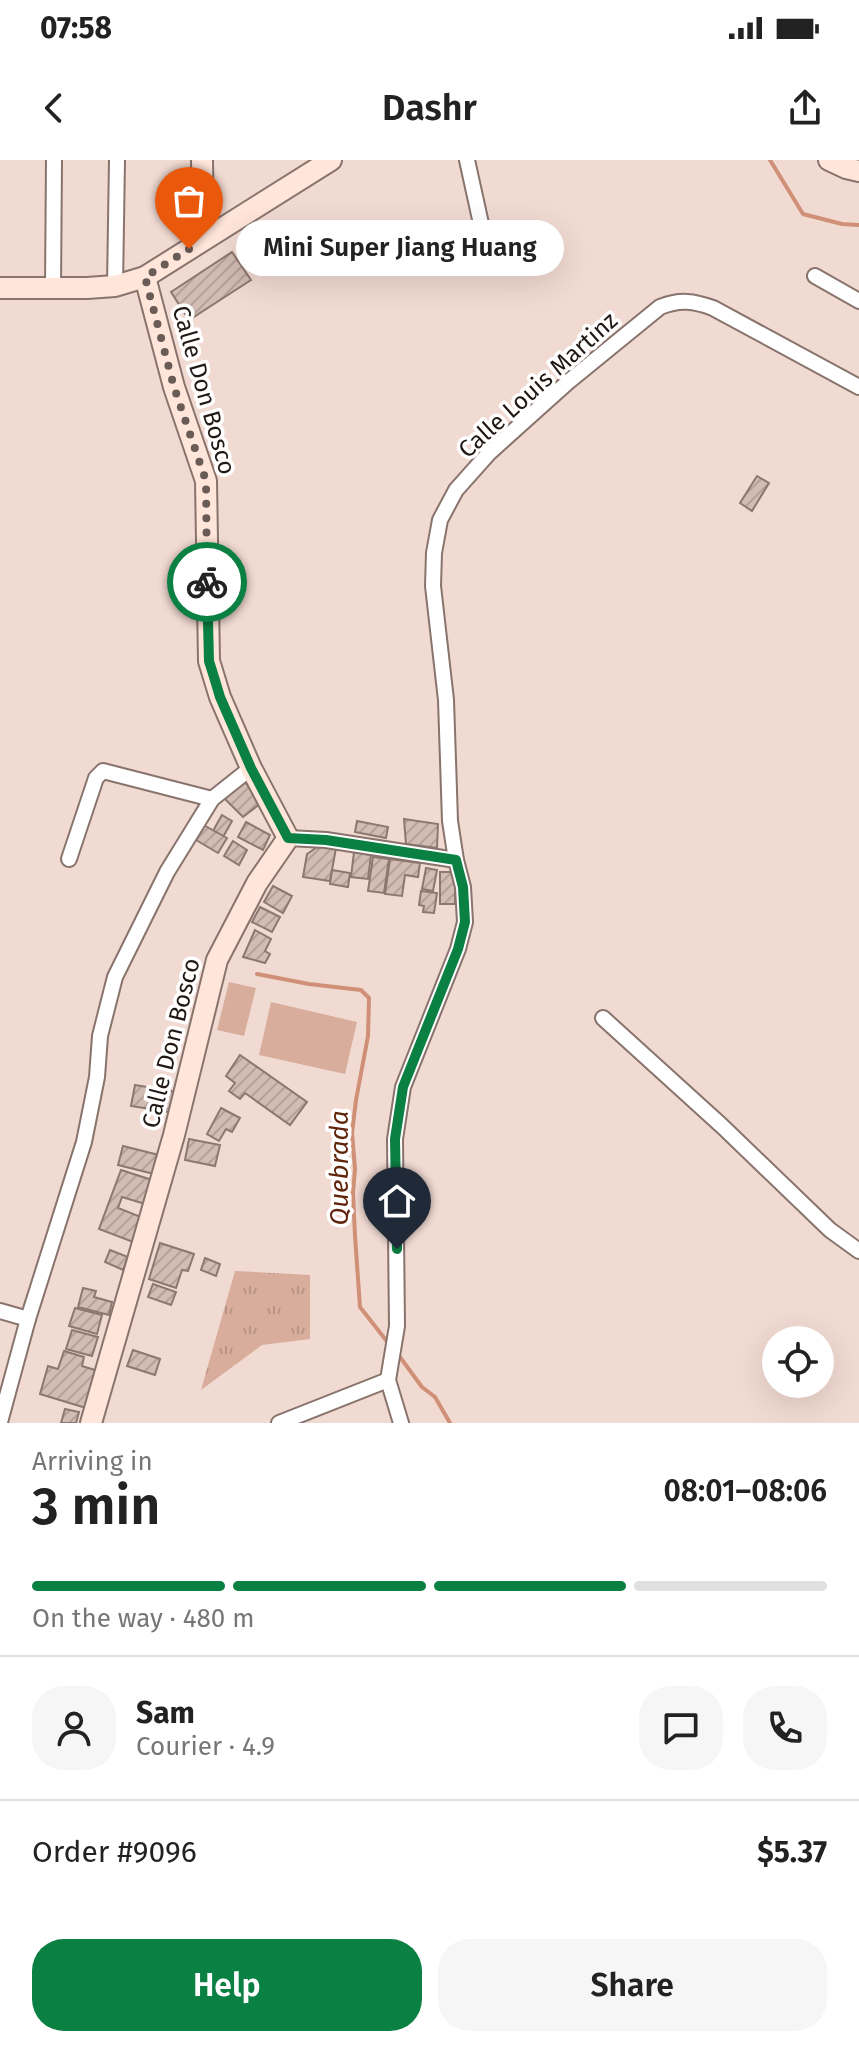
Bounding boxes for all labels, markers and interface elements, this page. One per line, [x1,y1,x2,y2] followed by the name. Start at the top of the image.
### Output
[40,10,112,46] text: 07:58
[32,86,76,130] icon: back
[382,86,477,130] text: Dashr
[783,86,827,130] icon: share
[155,167,223,249] pin
[167,179,211,223] icon: bag
[237,221,565,277] callout: Mini Super Jiang Huang
[263,232,537,263] text: Mini Super Jiang Huang
[167,302,241,478] street label: Calle Don Bosco
[453,306,623,464] street label: Calle Louis Martinz
[167,542,247,622] courier
[185,560,229,604] icon: bike
[136,955,206,1131] street label: Calle Don Bosco
[324,1110,355,1226] water label: Quebrada
[363,1167,431,1249] pin
[375,1179,419,1223] icon: home
[762,1326,834,1398] map controls
[762,1326,834,1398] button: locate
[32,1446,153,1477] text: Arriving in
[663,1473,827,1509] text: 08:01–08:06
[32,1475,160,1538] text: 3 min
[32,1603,255,1634] text: On the way · 480 m
[32,1686,116,1770] button: person
[639,1686,723,1770] button: chat
[743,1686,827,1770] button: phone
[136,1695,195,1731] text: Sam
[136,1731,275,1762] text: Courier · 4.9
[32,1834,197,1870] text: Order #9096
[757,1834,827,1870] text: $5.37
[32,1939,422,2031] button: Help
[438,1939,827,2031] button: Share

